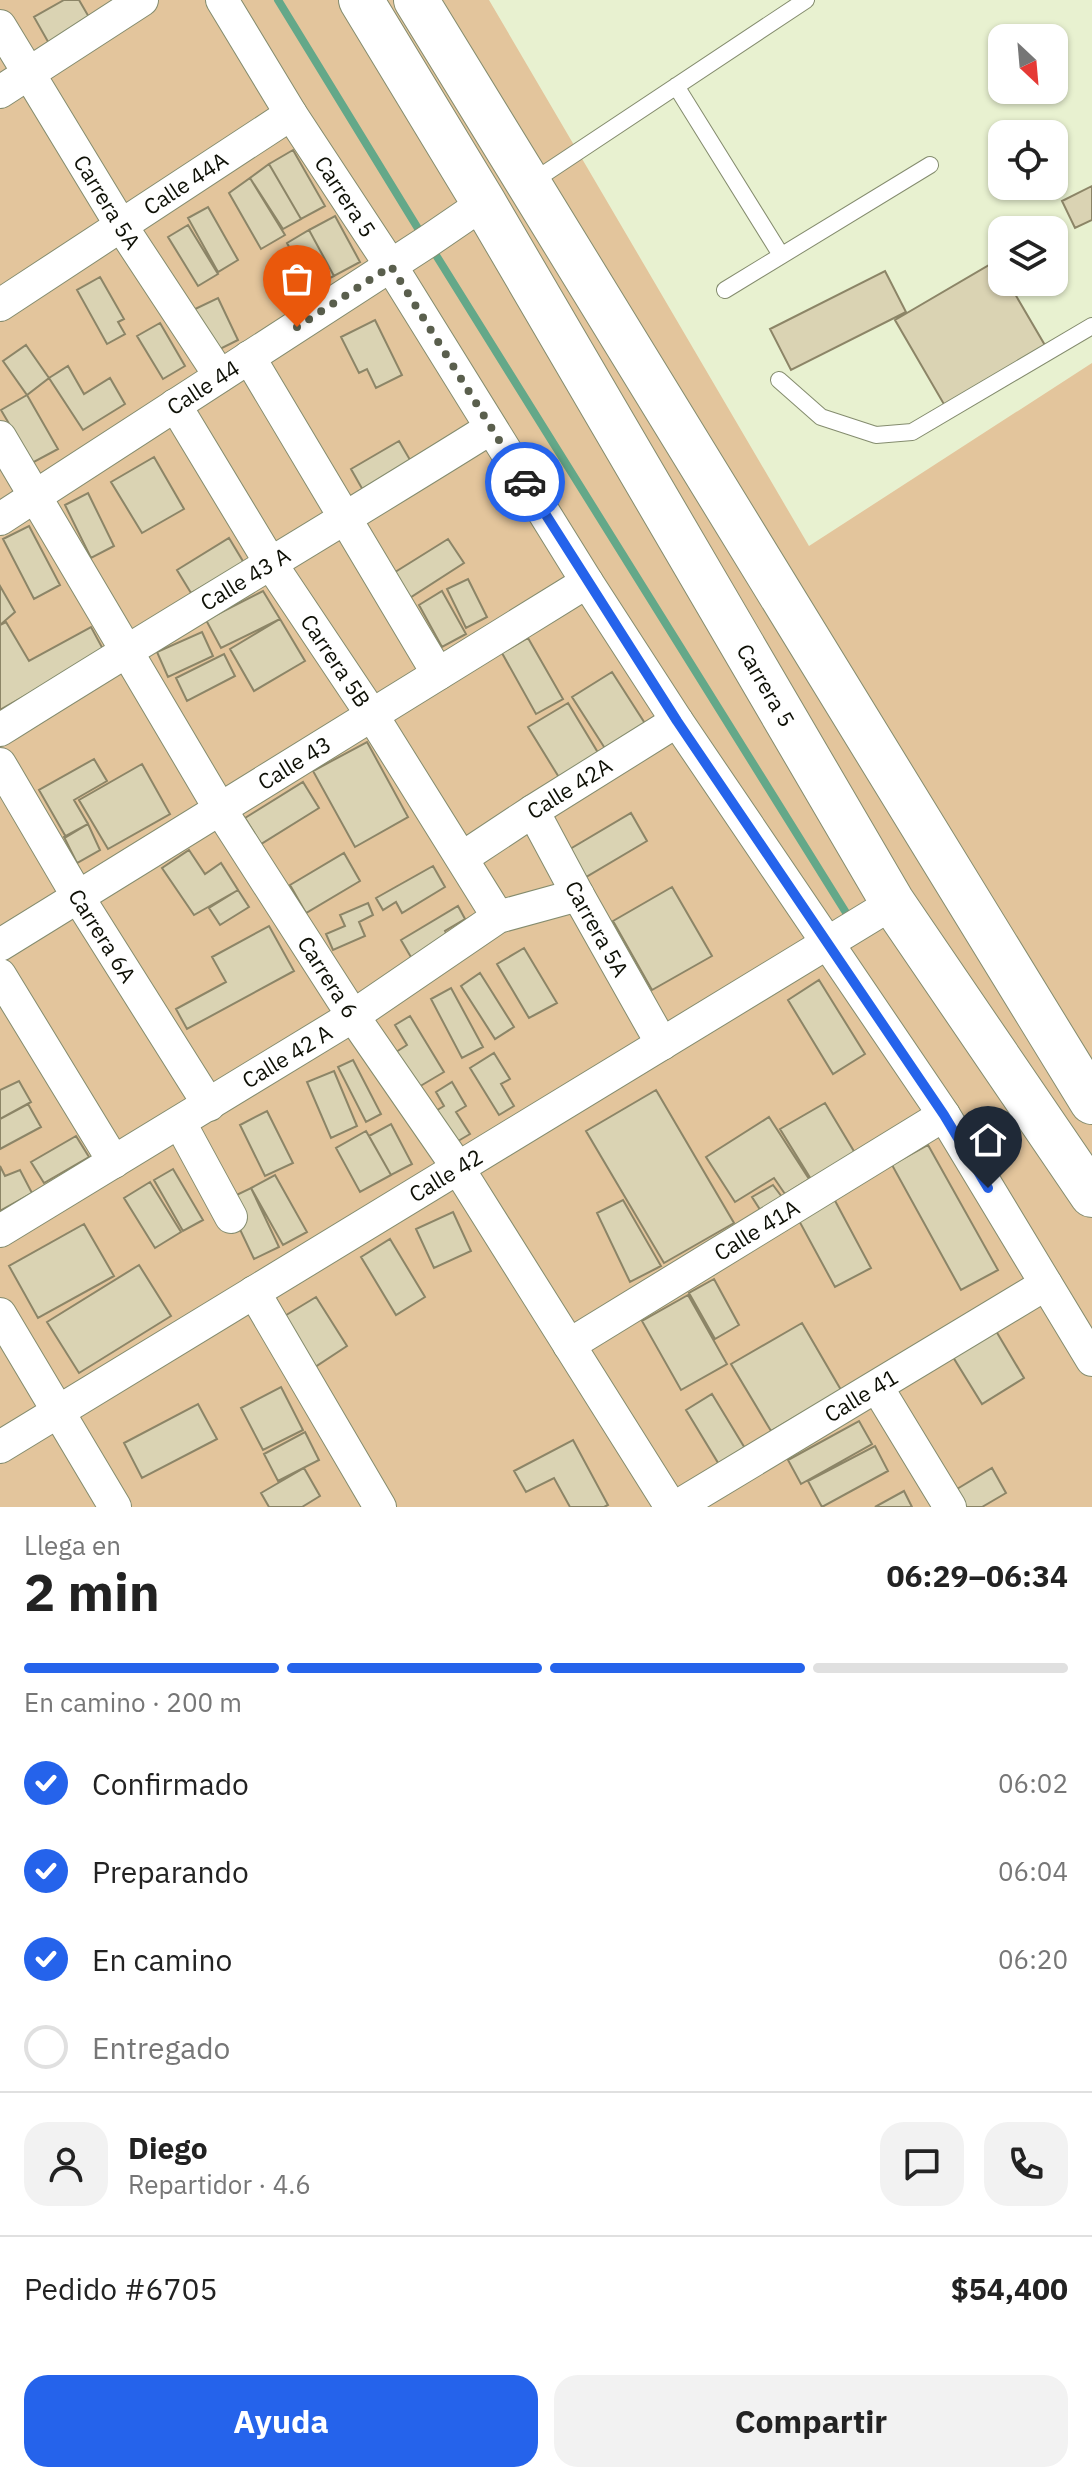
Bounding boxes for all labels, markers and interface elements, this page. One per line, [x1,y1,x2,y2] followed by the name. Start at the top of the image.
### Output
[988,24,1068,104] north arrow
[988,24,1068,296] map controls
[988,120,1068,200] button: locate
[138,145,233,221] street label: Calle 44A
[67,149,148,255] street label: Carrera 5A
[308,150,383,242] street label: Carrera 5
[988,216,1068,296] button: layers
[263,245,331,327] pin
[275,257,319,301] icon: bag
[161,353,245,421] street label: Calle 44
[485,442,565,522] courier
[503,460,547,504] icon: car
[195,540,295,617] street label: Calle 43 A
[295,608,378,713] street label: Carrera 5B
[731,638,802,732] street label: Carrera 5
[252,729,336,796] street label: Calle 43
[521,750,617,825] street label: Calle 42A
[559,875,636,982] street label: Carrera 5A
[62,883,143,988] street label: Carrera 6A
[291,930,365,1023] street label: Carrera 6
[236,1017,337,1094] street label: Calle 42 A
[954,1106,1022,1188] pin
[966,1118,1010,1162] icon: home
[403,1142,488,1208] street label: Calle 42
[708,1192,804,1267] street label: Calle 41A
[819,1362,903,1428] street label: Calle 41
[24,1528,121,1562] text: Llega en
[887,1556,1068,1595] text: 06:29–06:34
[24,1558,160,1625] text: 2 min
[24,1685,242,1719] text: En camino · 200 m
[24,1761,68,1805] icon: check
[92,1764,249,1803] text: Confirmado
[998,1766,1068,1800] text: 06:02
[24,1849,68,1893] icon: check
[92,1852,249,1891] text: Preparando
[998,1854,1068,1888] text: 06:04
[24,1937,68,1981] icon: check
[92,1940,232,1979] text: En camino
[998,1942,1068,1976] text: 06:20
[92,2028,230,2067] text: Entregado
[24,2122,108,2206] button: person
[880,2122,964,2206] button: chat
[984,2122,1068,2206] button: phone
[128,2128,208,2167] text: Diego
[128,2167,311,2201] text: Repartidor · 4.6
[24,2269,218,2308] text: Pedido #6705
[951,2269,1068,2308] text: $54,400
[24,2375,538,2467] button: Ayuda
[554,2375,1068,2467] button: Compartir

